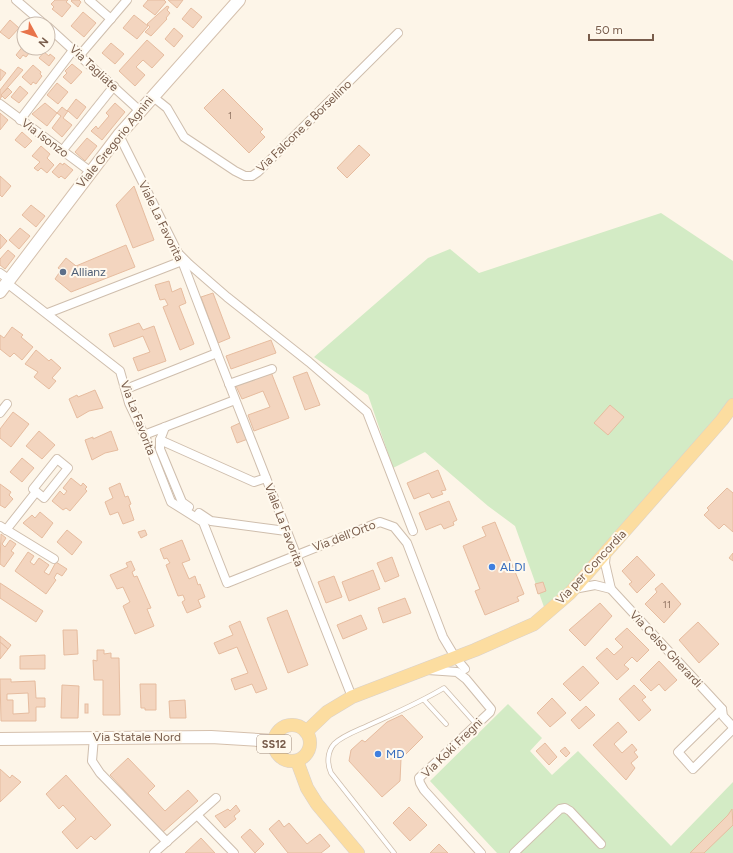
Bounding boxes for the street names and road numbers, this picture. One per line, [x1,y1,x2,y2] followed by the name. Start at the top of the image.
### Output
[67,42,122,95] street label: Via Tagliate
[254,77,354,175] street label: Via Falcone e Borsellino
[74,93,156,191] street label: Viale Gregorio Agnini
[19,116,71,160] street label: Via Isonzo
[135,179,187,263] street label: Viale La Favorita
[117,379,159,457] street label: Via La Favorita
[262,482,306,568] street label: Viale La Favorita
[311,518,377,554] street label: Via dell'Orto
[553,527,629,607] street label: Via per Concordia
[627,608,705,690] street label: Via Celso Gherardi
[419,715,485,781] street label: Via Koki Fregni
[93,730,181,744] street label: Via Statale Nord
[257,735,291,753] road number: SS12

